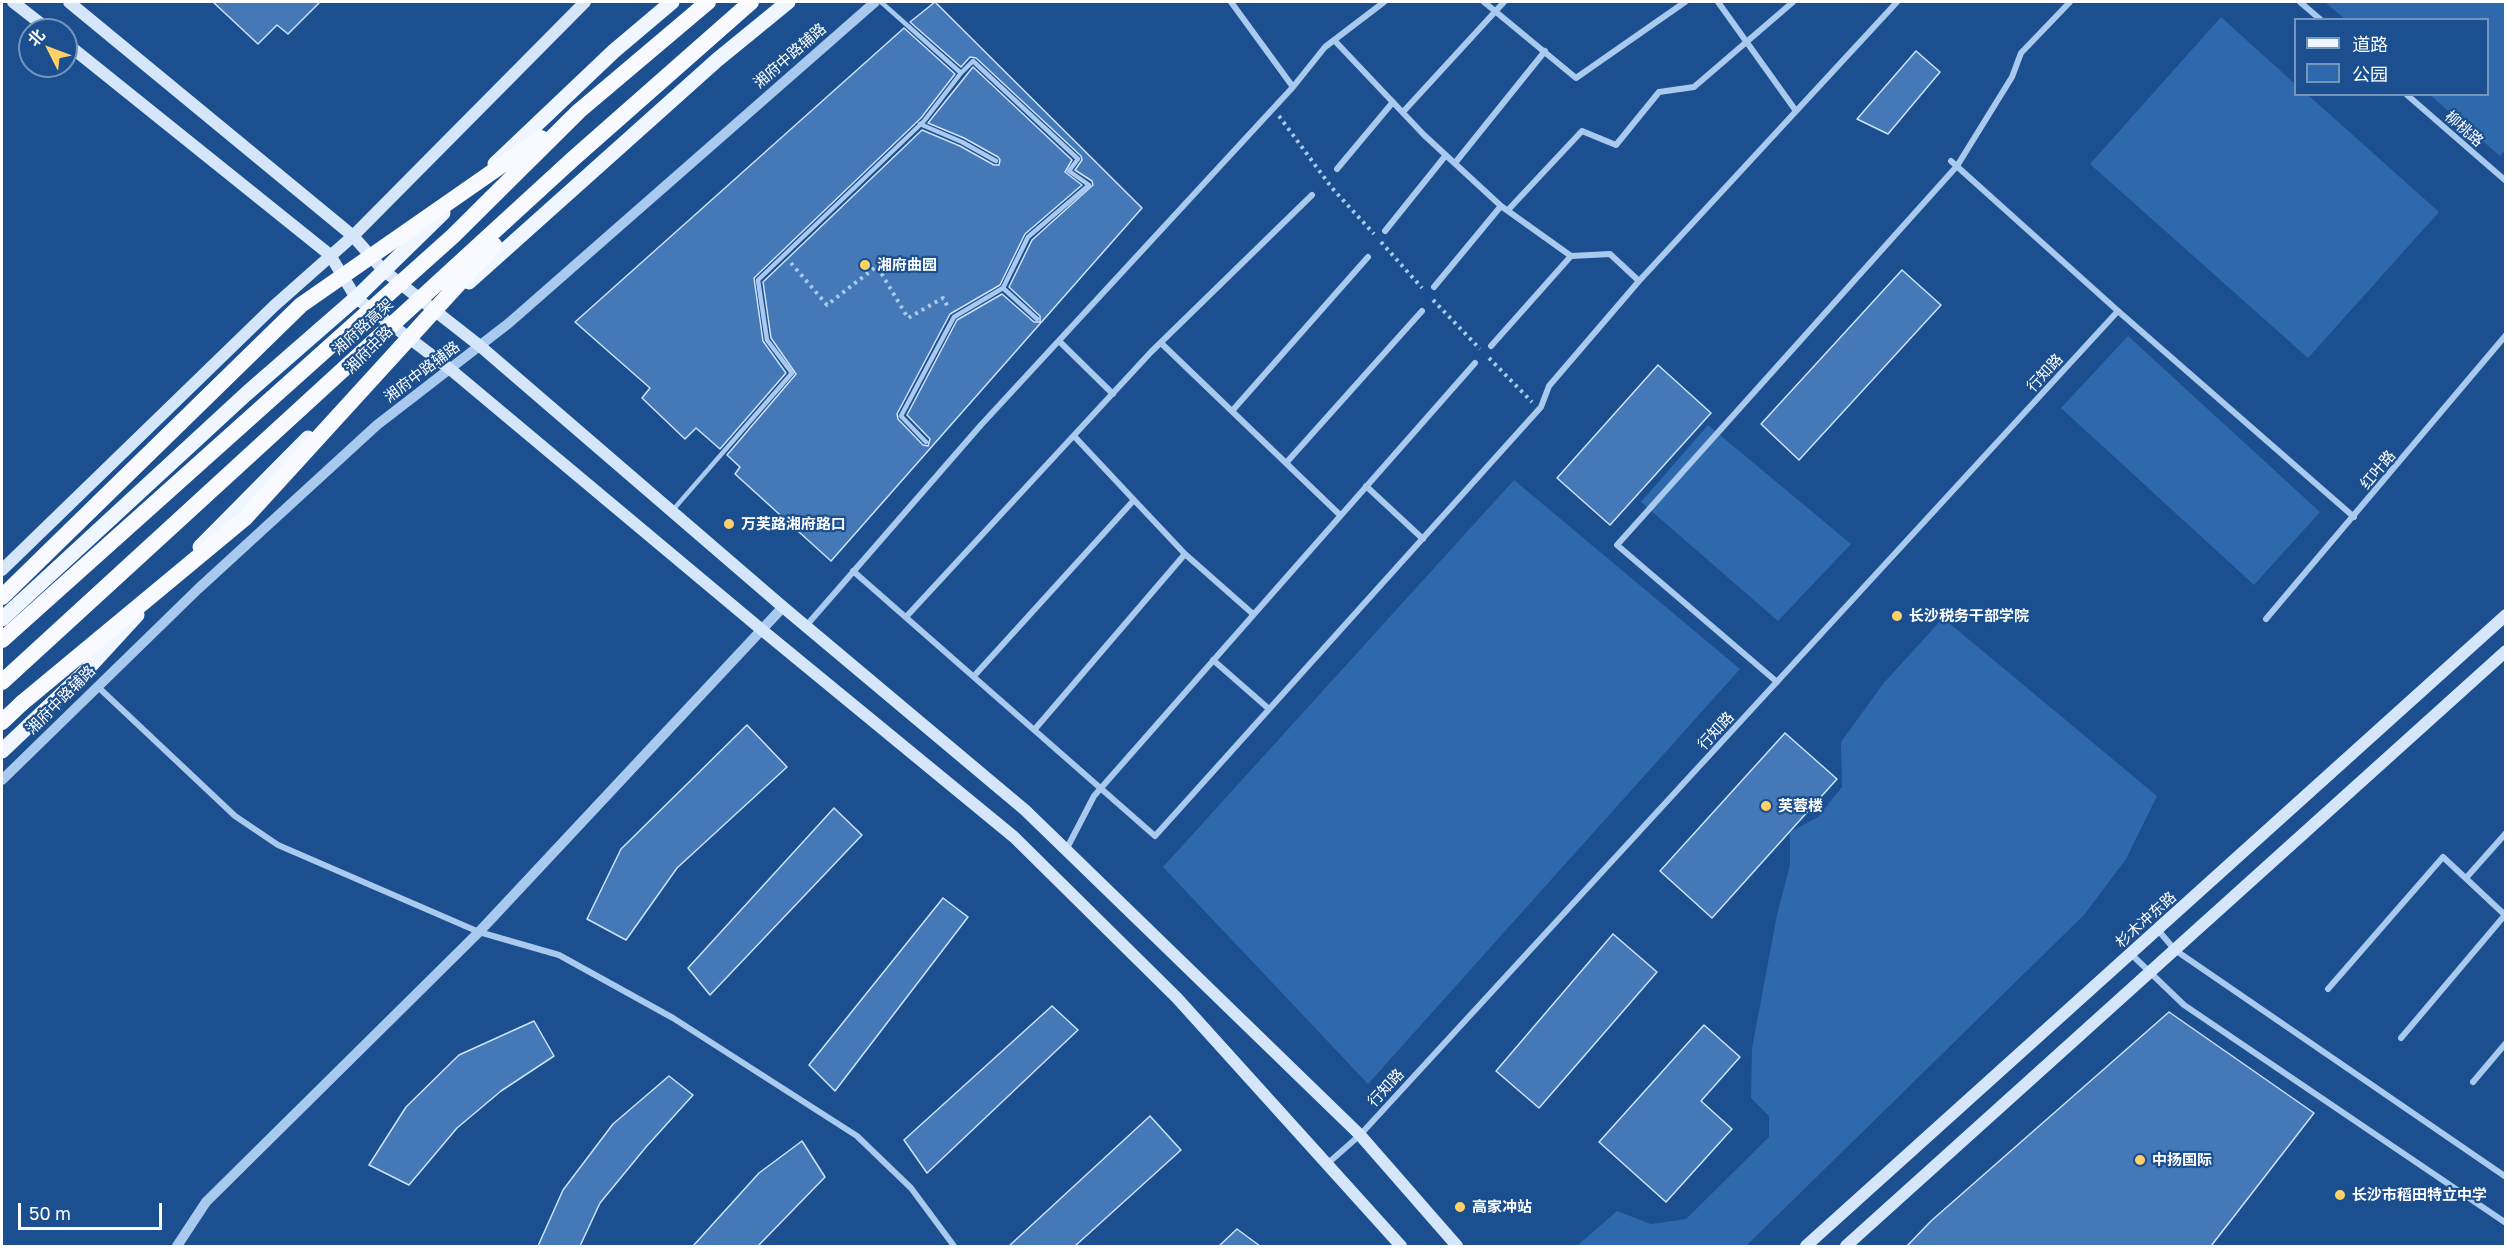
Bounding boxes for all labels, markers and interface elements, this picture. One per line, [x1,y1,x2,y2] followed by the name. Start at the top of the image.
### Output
[18,18,78,78] north arrow
[2294,18,2489,96] legend
[750,20,830,92] street label: 湘府中路辅路
[23,25,49,50] text: 北
[2352,33,2388,55] text: 道路
[2352,63,2388,85] text: 公园
[2441,107,2487,151] street label: 柳桃路
[877,256,937,274] place label: 湘府曲园
[858,258,872,272] marker: 湘府曲园
[329,295,397,359] street label: 湘府路高架
[341,322,397,378] street label: 湘府中路
[381,338,463,406] street label: 湘府中路辅路
[2023,350,2067,396] street label: 行知路
[2357,447,2399,493] street label: 红叶路
[741,515,846,533] place label: 万芙路湘府路口
[722,517,736,531] marker: 万芙路湘府路口
[1909,607,2029,625] place label: 长沙税务干部学院
[1890,609,1904,623] marker: 长沙税务干部学院
[23,662,99,738] street label: 湘府中路辅路
[1694,708,1738,754] street label: 行知路
[1778,797,1823,815] place label: 芙蓉楼
[1759,799,1773,813] marker: 芙蓉楼
[2112,888,2180,952] street label: 杉木冲东路
[1364,1065,1408,1111] street label: 行知路
[2152,1151,2212,1169] place label: 中扬国际
[2133,1153,2147,1167] marker: 中扬国际
[2352,1186,2487,1204] place label: 长沙市稻田特立中学
[2333,1188,2347,1202] marker: 长沙市稻田特立中学
[21,1191,165,1229] scale bar
[1472,1198,1532,1216] place label: 高家冲站
[1453,1200,1467,1214] marker: 高家冲站
[29,1202,71,1224] text: 50 m

